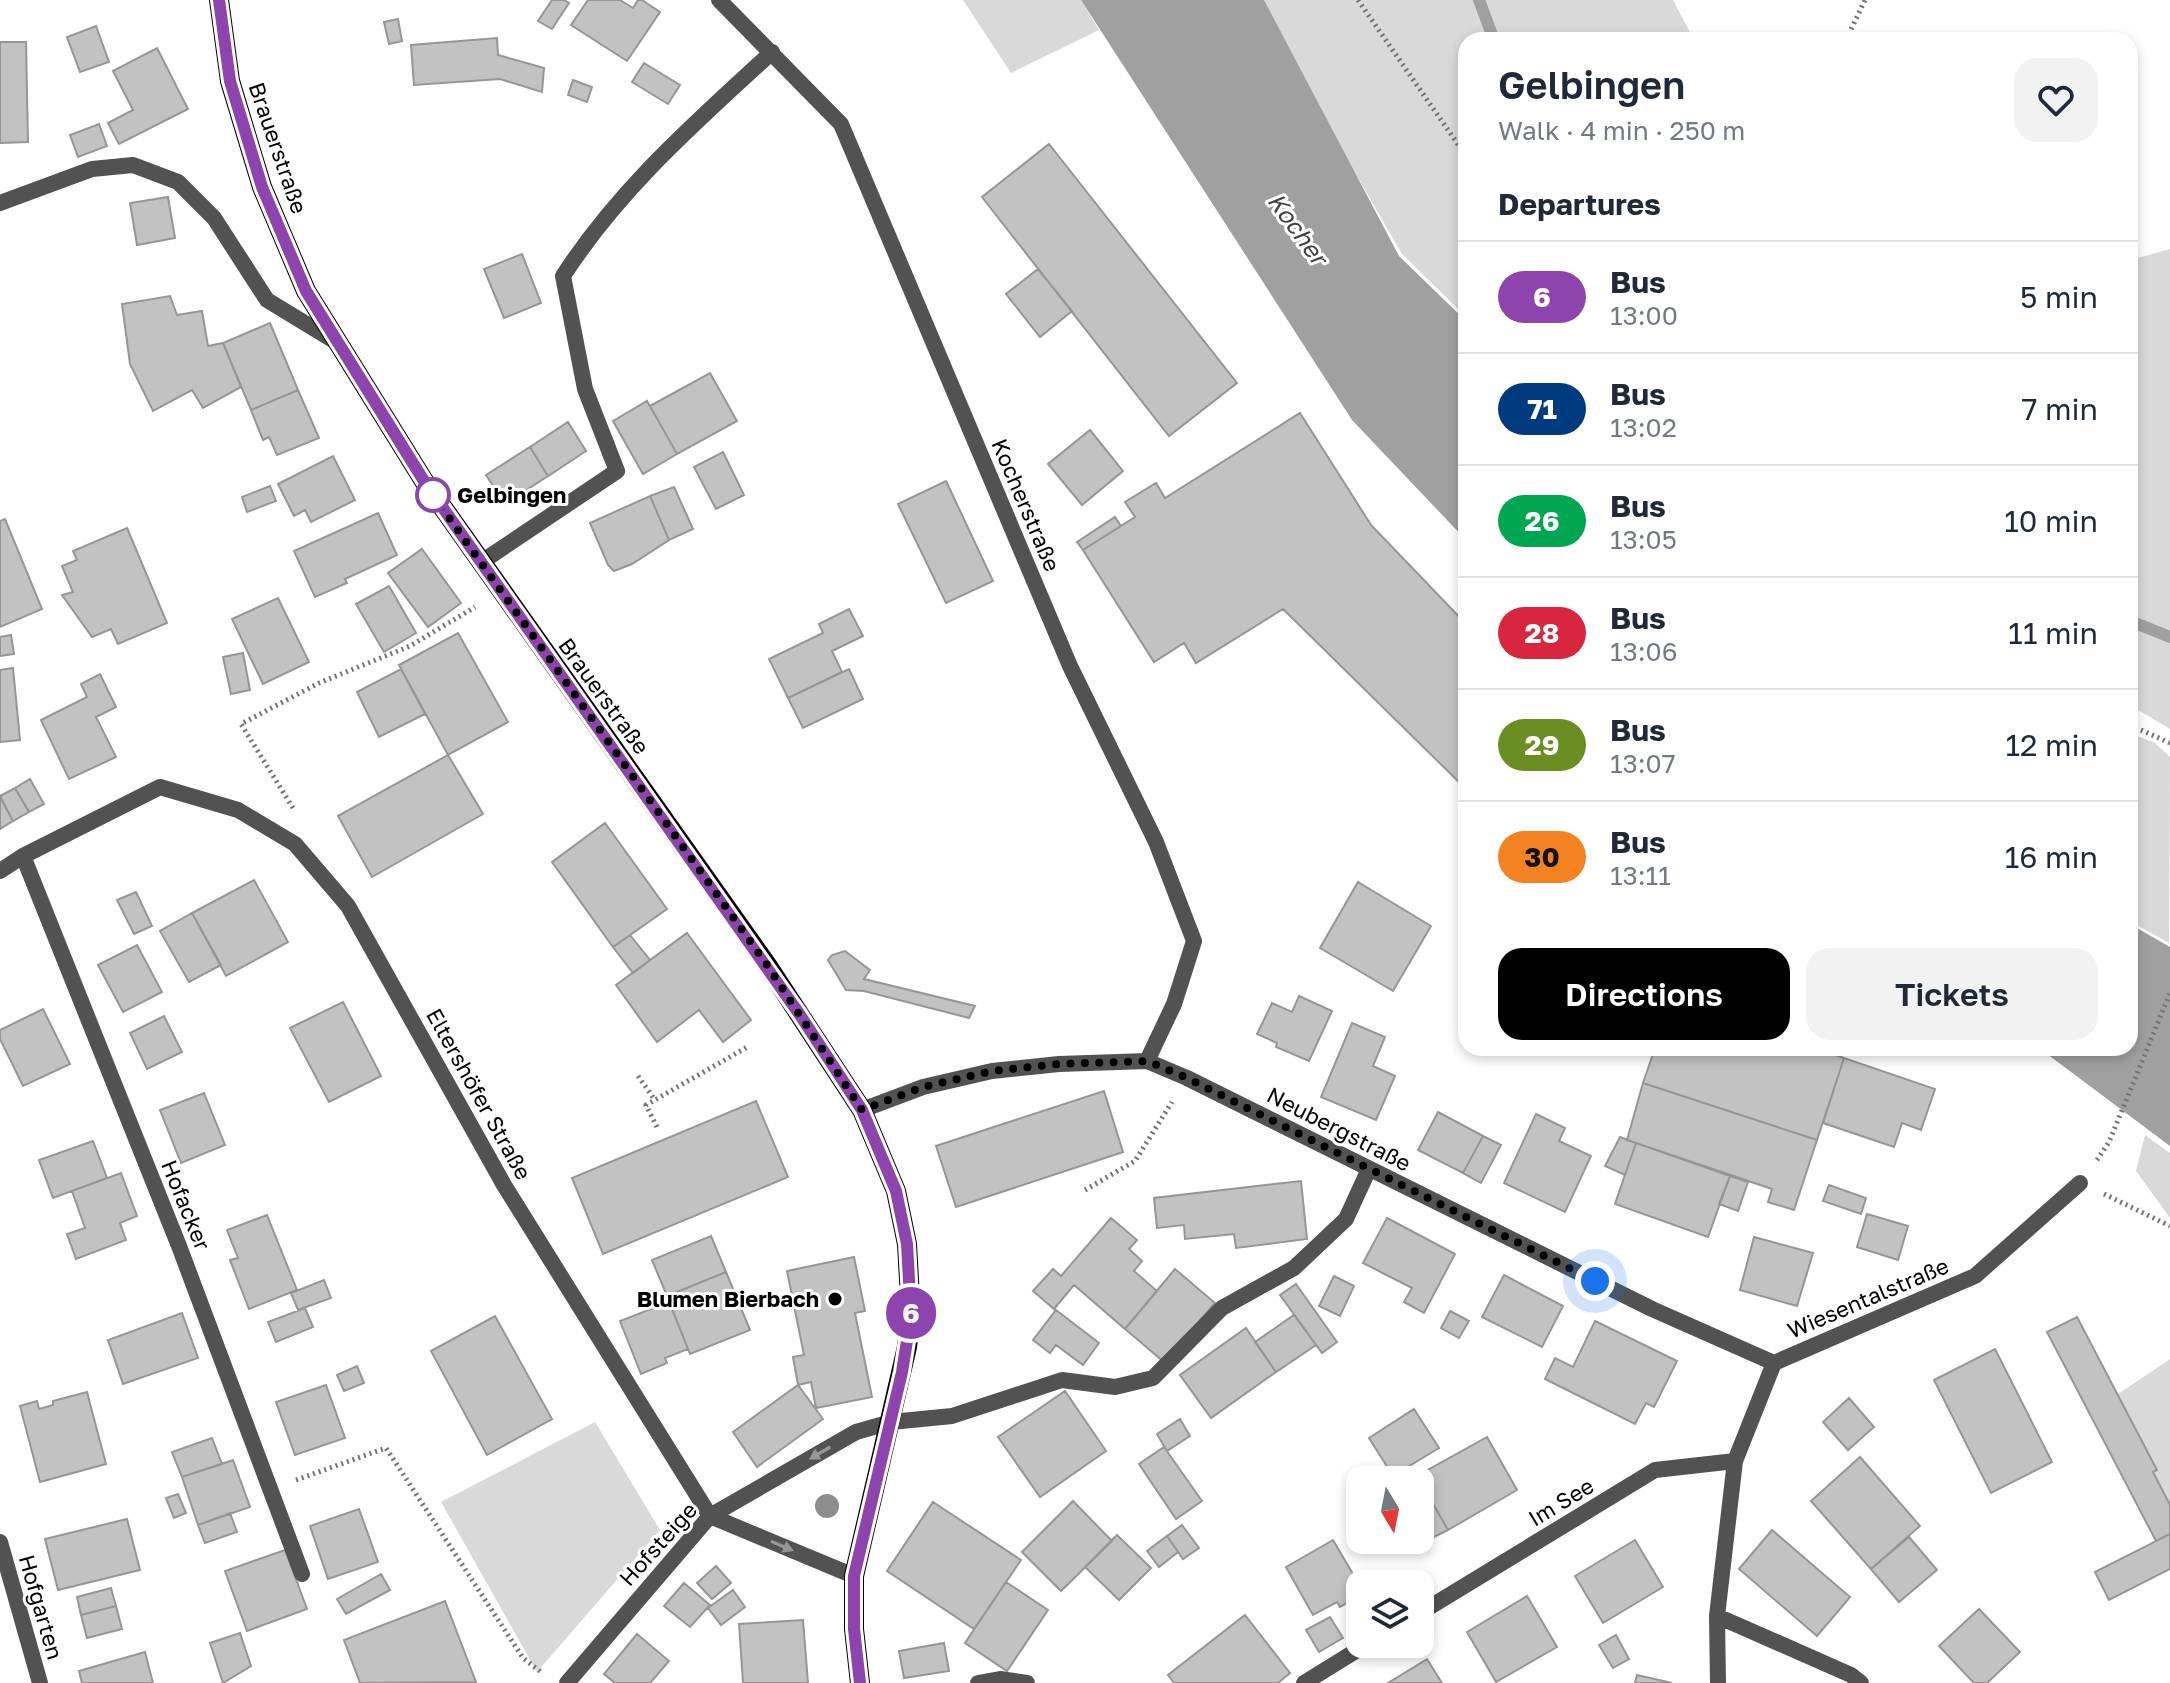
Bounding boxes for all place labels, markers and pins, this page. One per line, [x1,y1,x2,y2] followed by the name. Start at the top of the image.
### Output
[416,478,450,512] marker: Gelbingen
[457,481,566,508] place label: Gelbingen
[637,1285,819,1312] place label: Blumen Bierbach
[826,1290,844,1308] marker: Blumen Bierbach

